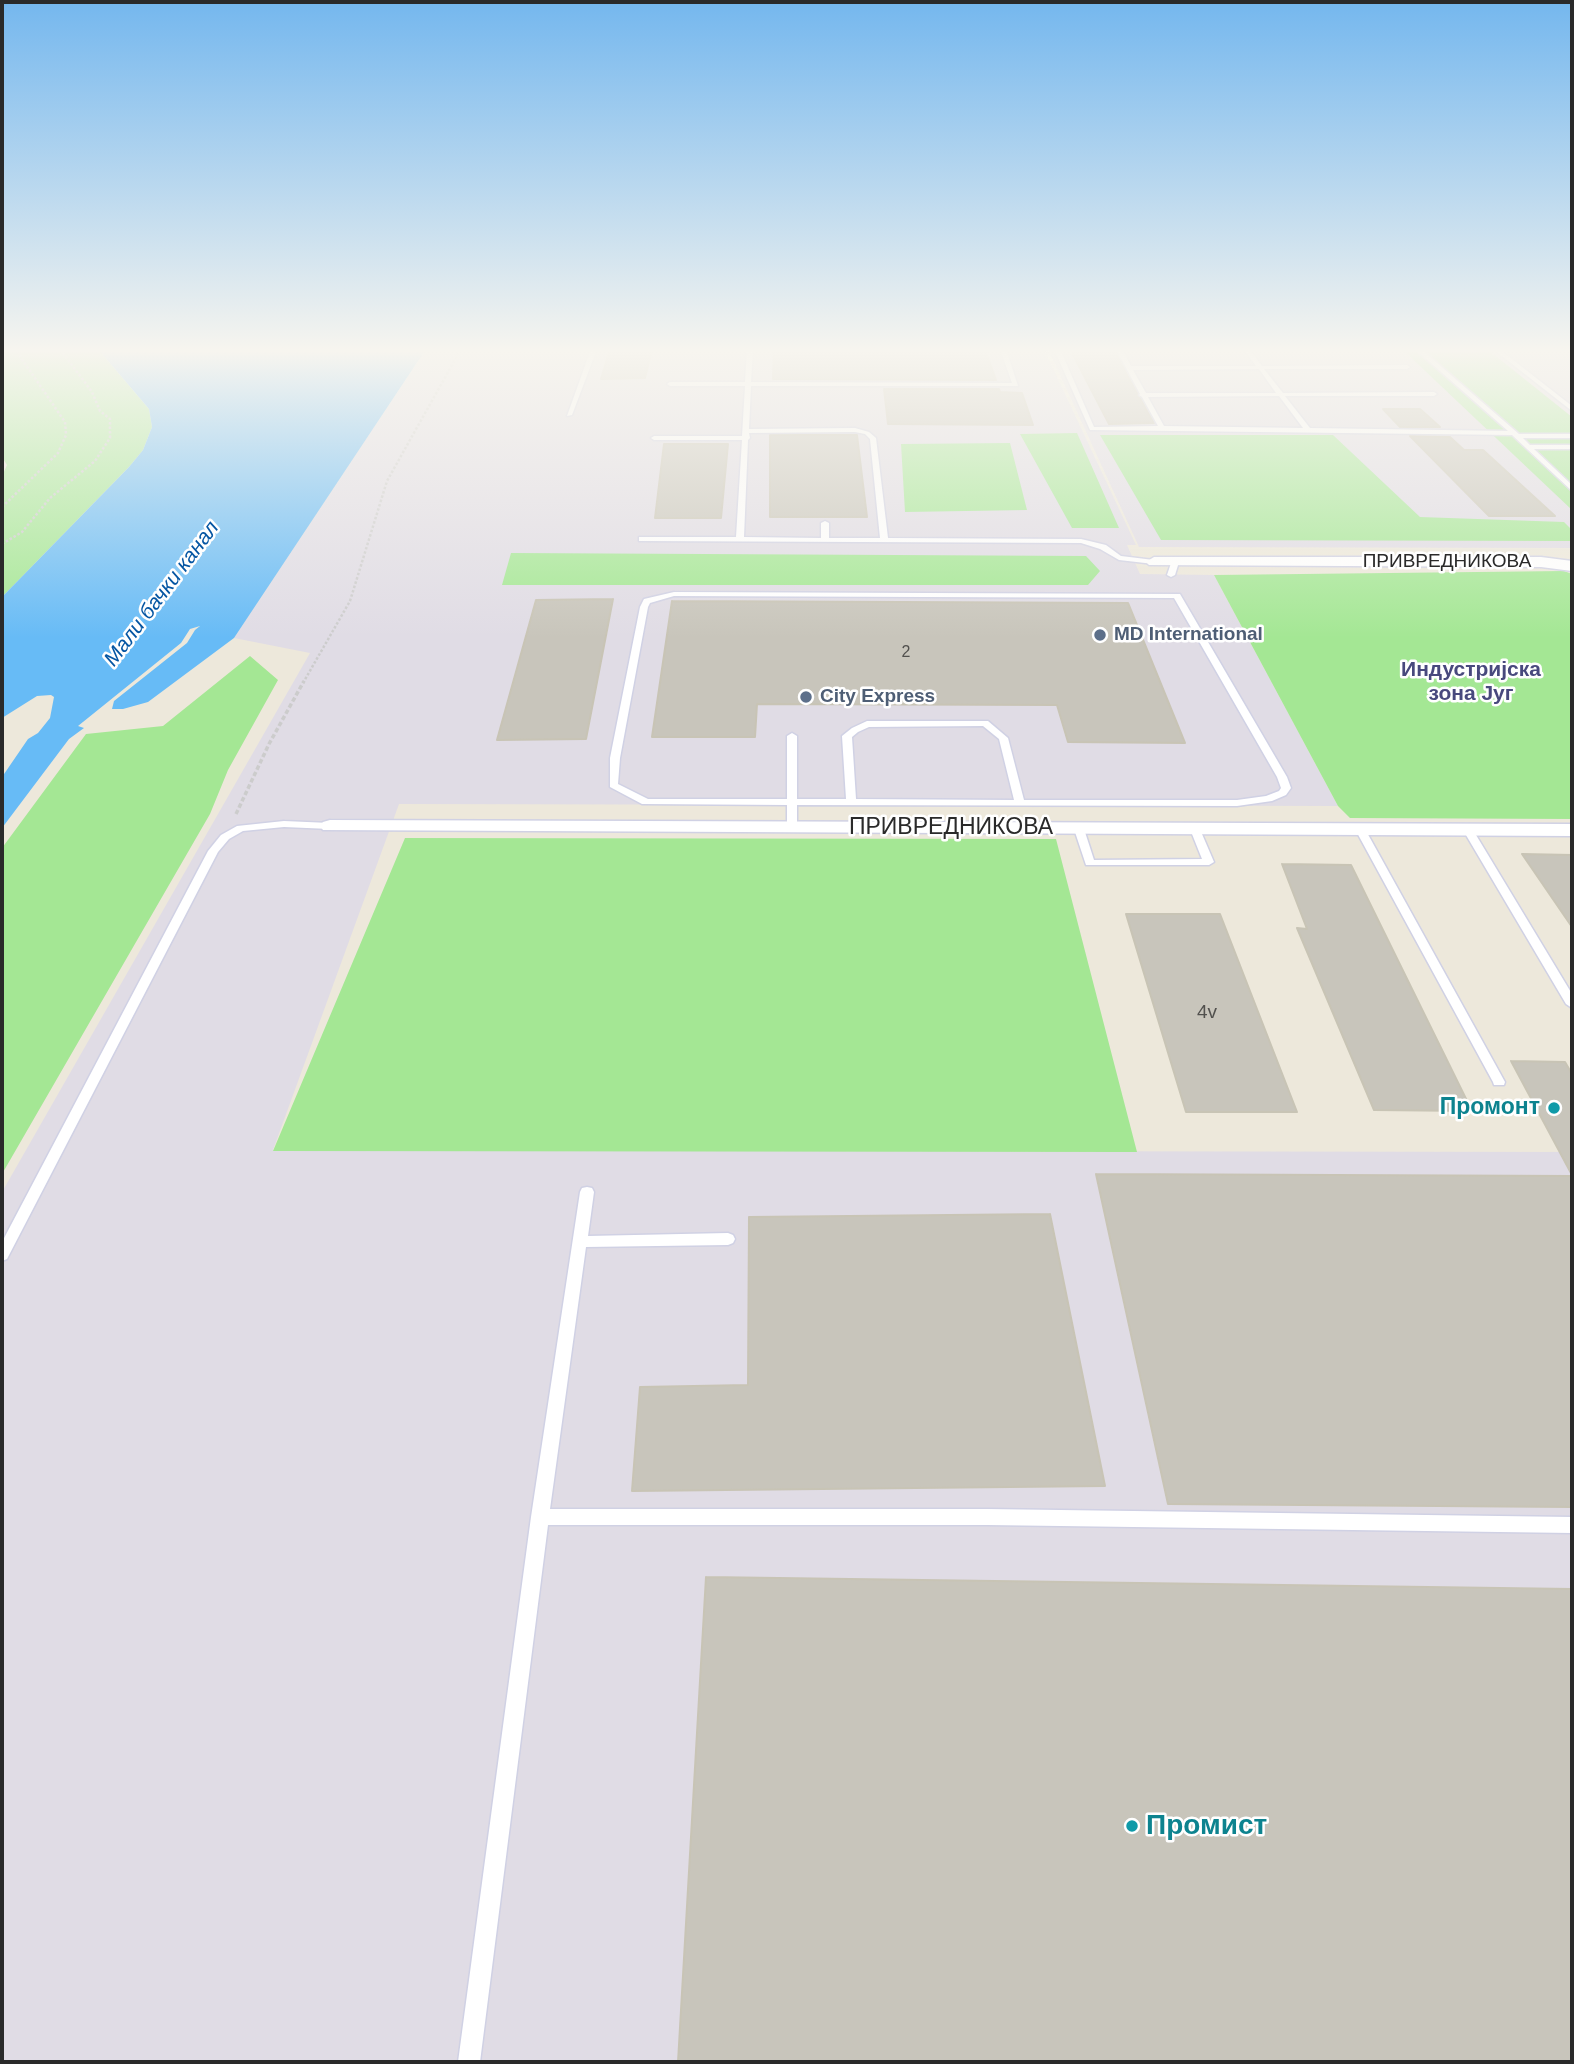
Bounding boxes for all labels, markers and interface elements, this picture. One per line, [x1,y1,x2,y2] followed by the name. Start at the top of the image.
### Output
[99,516,225,672] water label: Мали бачки канал
[1363,551,1531,573] street label: ПРИВРЕДНИКОВА
[1114,624,1263,646] place label: MD International
[1092,627,1108,643] marker: MD International
[902,643,910,663] house number: 2
[1401,657,1541,707] district label: Индустријска зона Југ
[820,686,935,708] place label: City Express
[798,689,814,705] marker: City Express
[849,814,1053,842] street label: ПРИВРЕДНИКОВА
[1197,1002,1217,1024] house number: 4v
[1440,1094,1540,1122] place label: Промонт
[1546,1100,1562,1116] marker: Промонт
[1146,1809,1267,1843] place label: Промист
[1124,1818,1140,1834] marker: Промист

